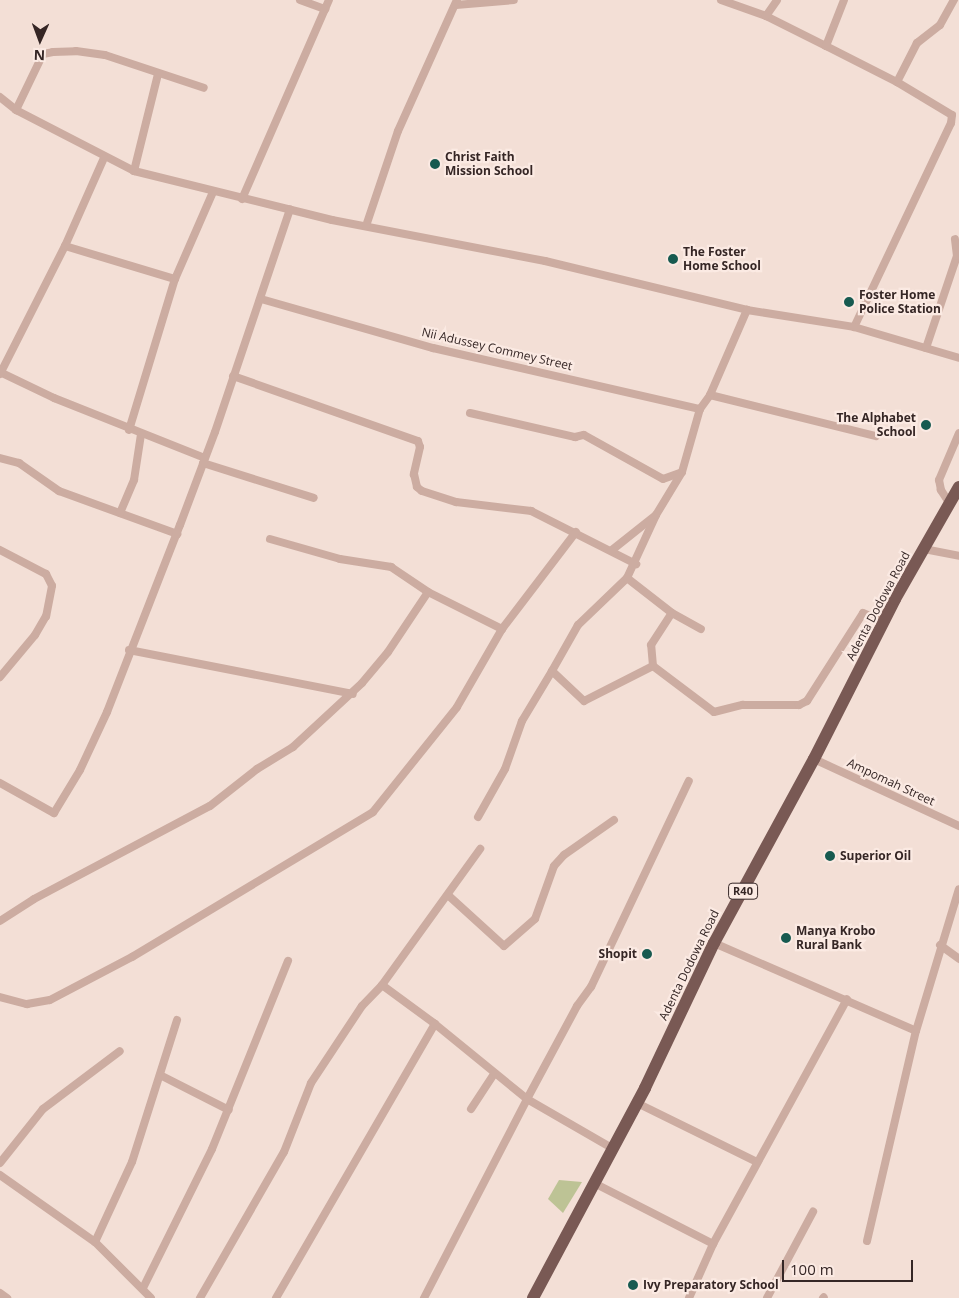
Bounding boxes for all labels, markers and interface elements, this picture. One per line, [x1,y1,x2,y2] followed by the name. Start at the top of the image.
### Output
[15,15,65,65] north arrow
[33,46,45,65] text: N
[445,150,533,178] place label: Christ Faith Mission School
[429,158,441,170] marker: Christ Faith Mission School
[683,245,761,273] place label: The Foster Home School
[667,253,679,265] marker: The Foster Home School
[859,288,941,316] place label: Foster Home Police Station
[843,296,855,308] marker: Foster Home Police Station
[420,325,574,373] street label: Nii Adussey Commey Street
[836,411,916,439] place label: The Alphabet School
[920,419,932,431] marker: The Alphabet School
[843,549,913,663] street label: Adenta Dodowa Road
[845,755,937,809] street label: Ampomah Street
[840,849,911,863] place label: Superior Oil
[824,850,836,862] marker: Superior Oil
[728,882,758,899] road number: R40
[656,907,722,1023] street label: Adenta Dodowa Road
[796,924,876,952] place label: Manya Krobo Rural Bank
[780,932,792,944] marker: Manya Krobo Rural Bank
[599,947,637,961] place label: Shopit
[641,948,653,960] marker: Shopit
[784,1250,915,1282] scale bar
[790,1259,834,1279] text: 100 m
[643,1278,779,1292] place label: Ivy Preparatory School
[627,1279,639,1291] marker: Ivy Preparatory School

